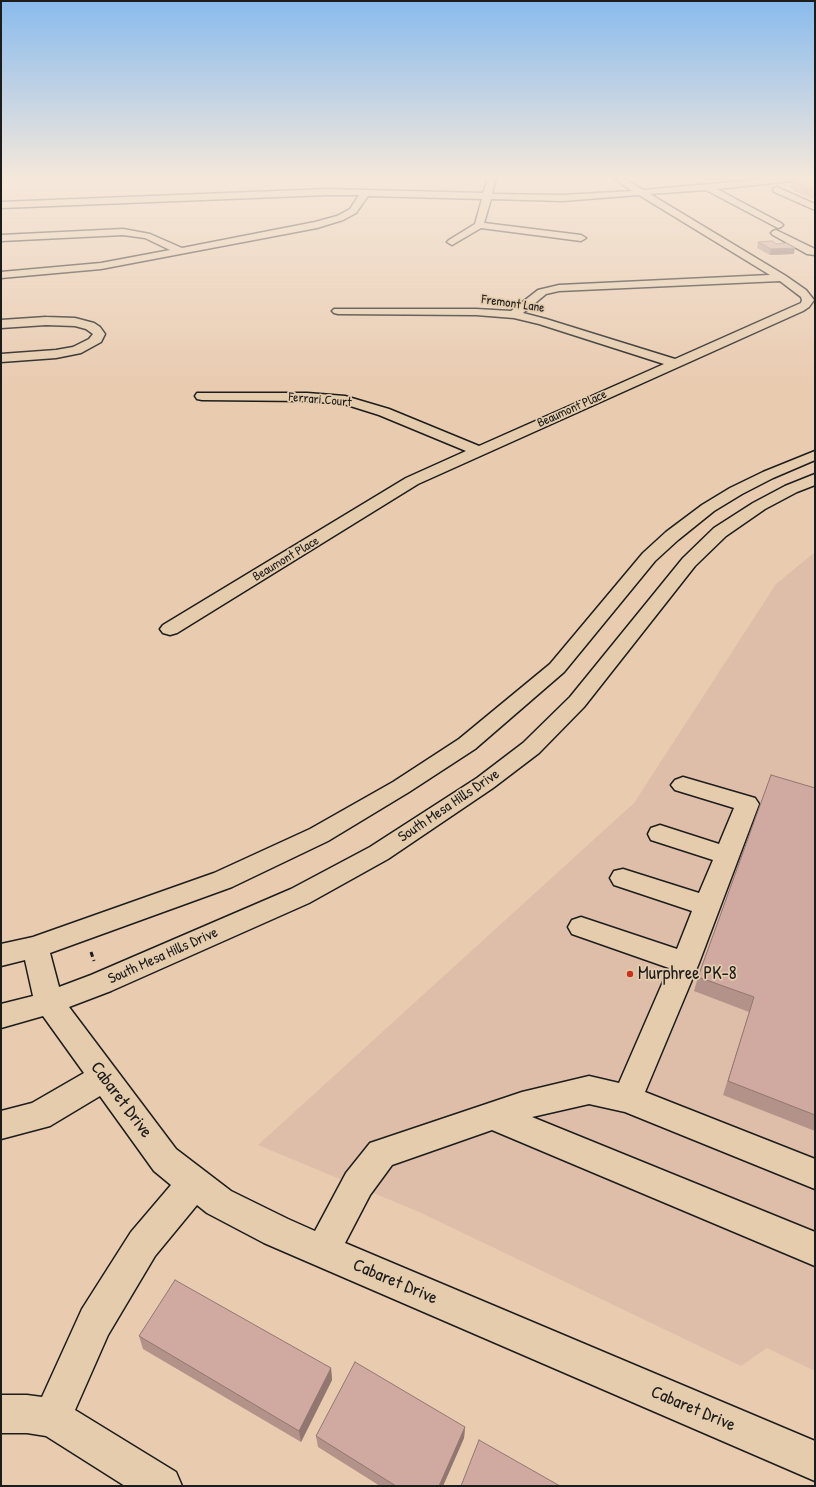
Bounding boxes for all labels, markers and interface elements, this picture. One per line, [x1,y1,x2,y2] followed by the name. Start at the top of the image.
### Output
[480,292,546,316] street label: Fremont Lane
[535,387,609,431] street label: Beaumont Place
[288,389,352,411] street label: Ferrari Court
[250,533,322,585] street label: Beaumont Place
[395,766,503,846] street label: South Mesa Hills Drive
[105,924,221,988] street label: South Mesa Hills Drive
[638,963,737,985] place label: Murphree PK-8
[625,969,635,979] marker: Murphree PK-8
[85,1058,157,1142] street label: Cabaret Drive
[349,1255,441,1309] street label: Cabaret Drive
[647,1382,739,1436] street label: Cabaret Drive

